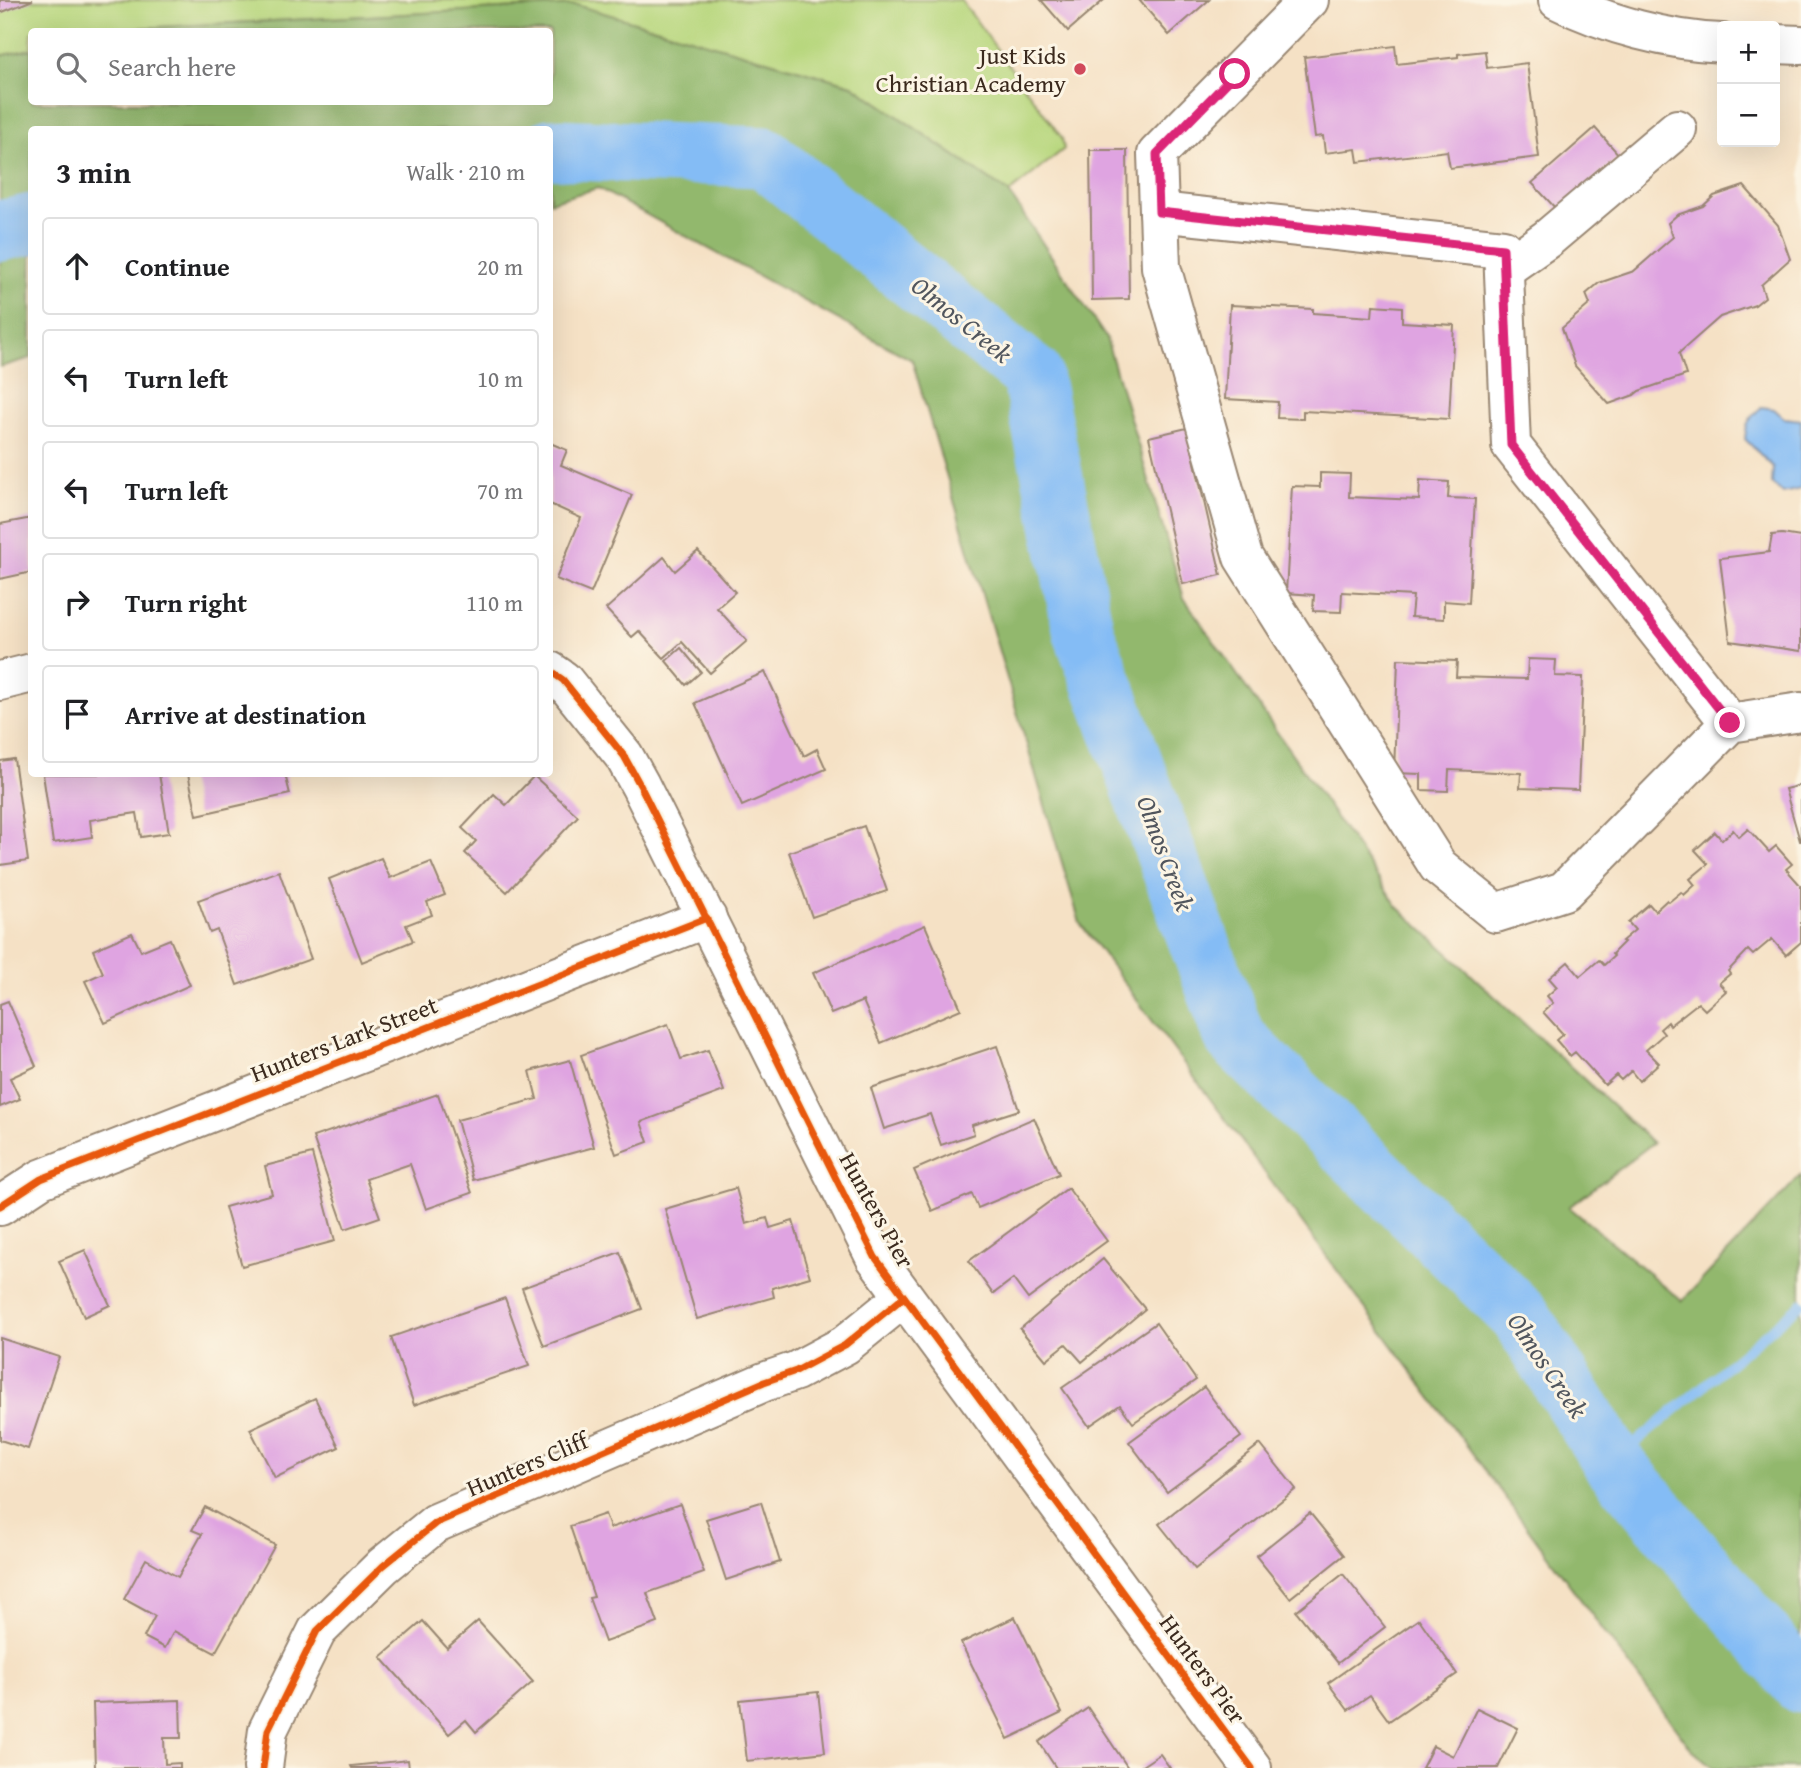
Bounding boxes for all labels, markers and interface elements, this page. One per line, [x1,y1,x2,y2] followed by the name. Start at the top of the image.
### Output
[1717,21,1780,147] map controls
[1717,21,1780,84] button: +
[28,28,553,105] search box
[876,38,1066,101] place label: Just Kids Christian Academy
[108,47,236,86] text: Search here
[52,48,90,86] icon: search
[1219,58,1250,89] route start
[1072,61,1088,77] marker: Just Kids Christian Academy
[1717,84,1780,147] button: −
[56,150,131,194] text: 3 min
[406,155,525,188] text: Walk · 210 m
[58,247,96,285] icon: ahead
[125,247,230,286] text: Continue
[477,250,523,283] text: 20 m
[903,266,1021,372] water label: Olmos Creek
[58,359,96,397] icon: left
[125,359,228,398] text: Turn left
[477,362,523,395] text: 10 m
[58,471,96,509] icon: left
[125,471,228,510] text: Turn left
[477,474,523,507] text: 70 m
[58,583,96,621] icon: right
[125,583,247,622] text: Turn right
[466,586,523,619] text: 110 m
[58,695,96,733] icon: arrive
[125,695,366,734] text: Arrive at destination
[1714,707,1745,738] route end
[1127,790,1205,916] water label: Olmos Creek
[245,987,443,1091] street label: Hunters Lark Street
[831,1146,923,1274] street label: Hunters Pier
[1498,1304,1598,1426] water label: Olmos Creek
[461,1422,595,1505] street label: Hunters Cliff
[1151,1607,1255,1731] street label: Hunters Pier

